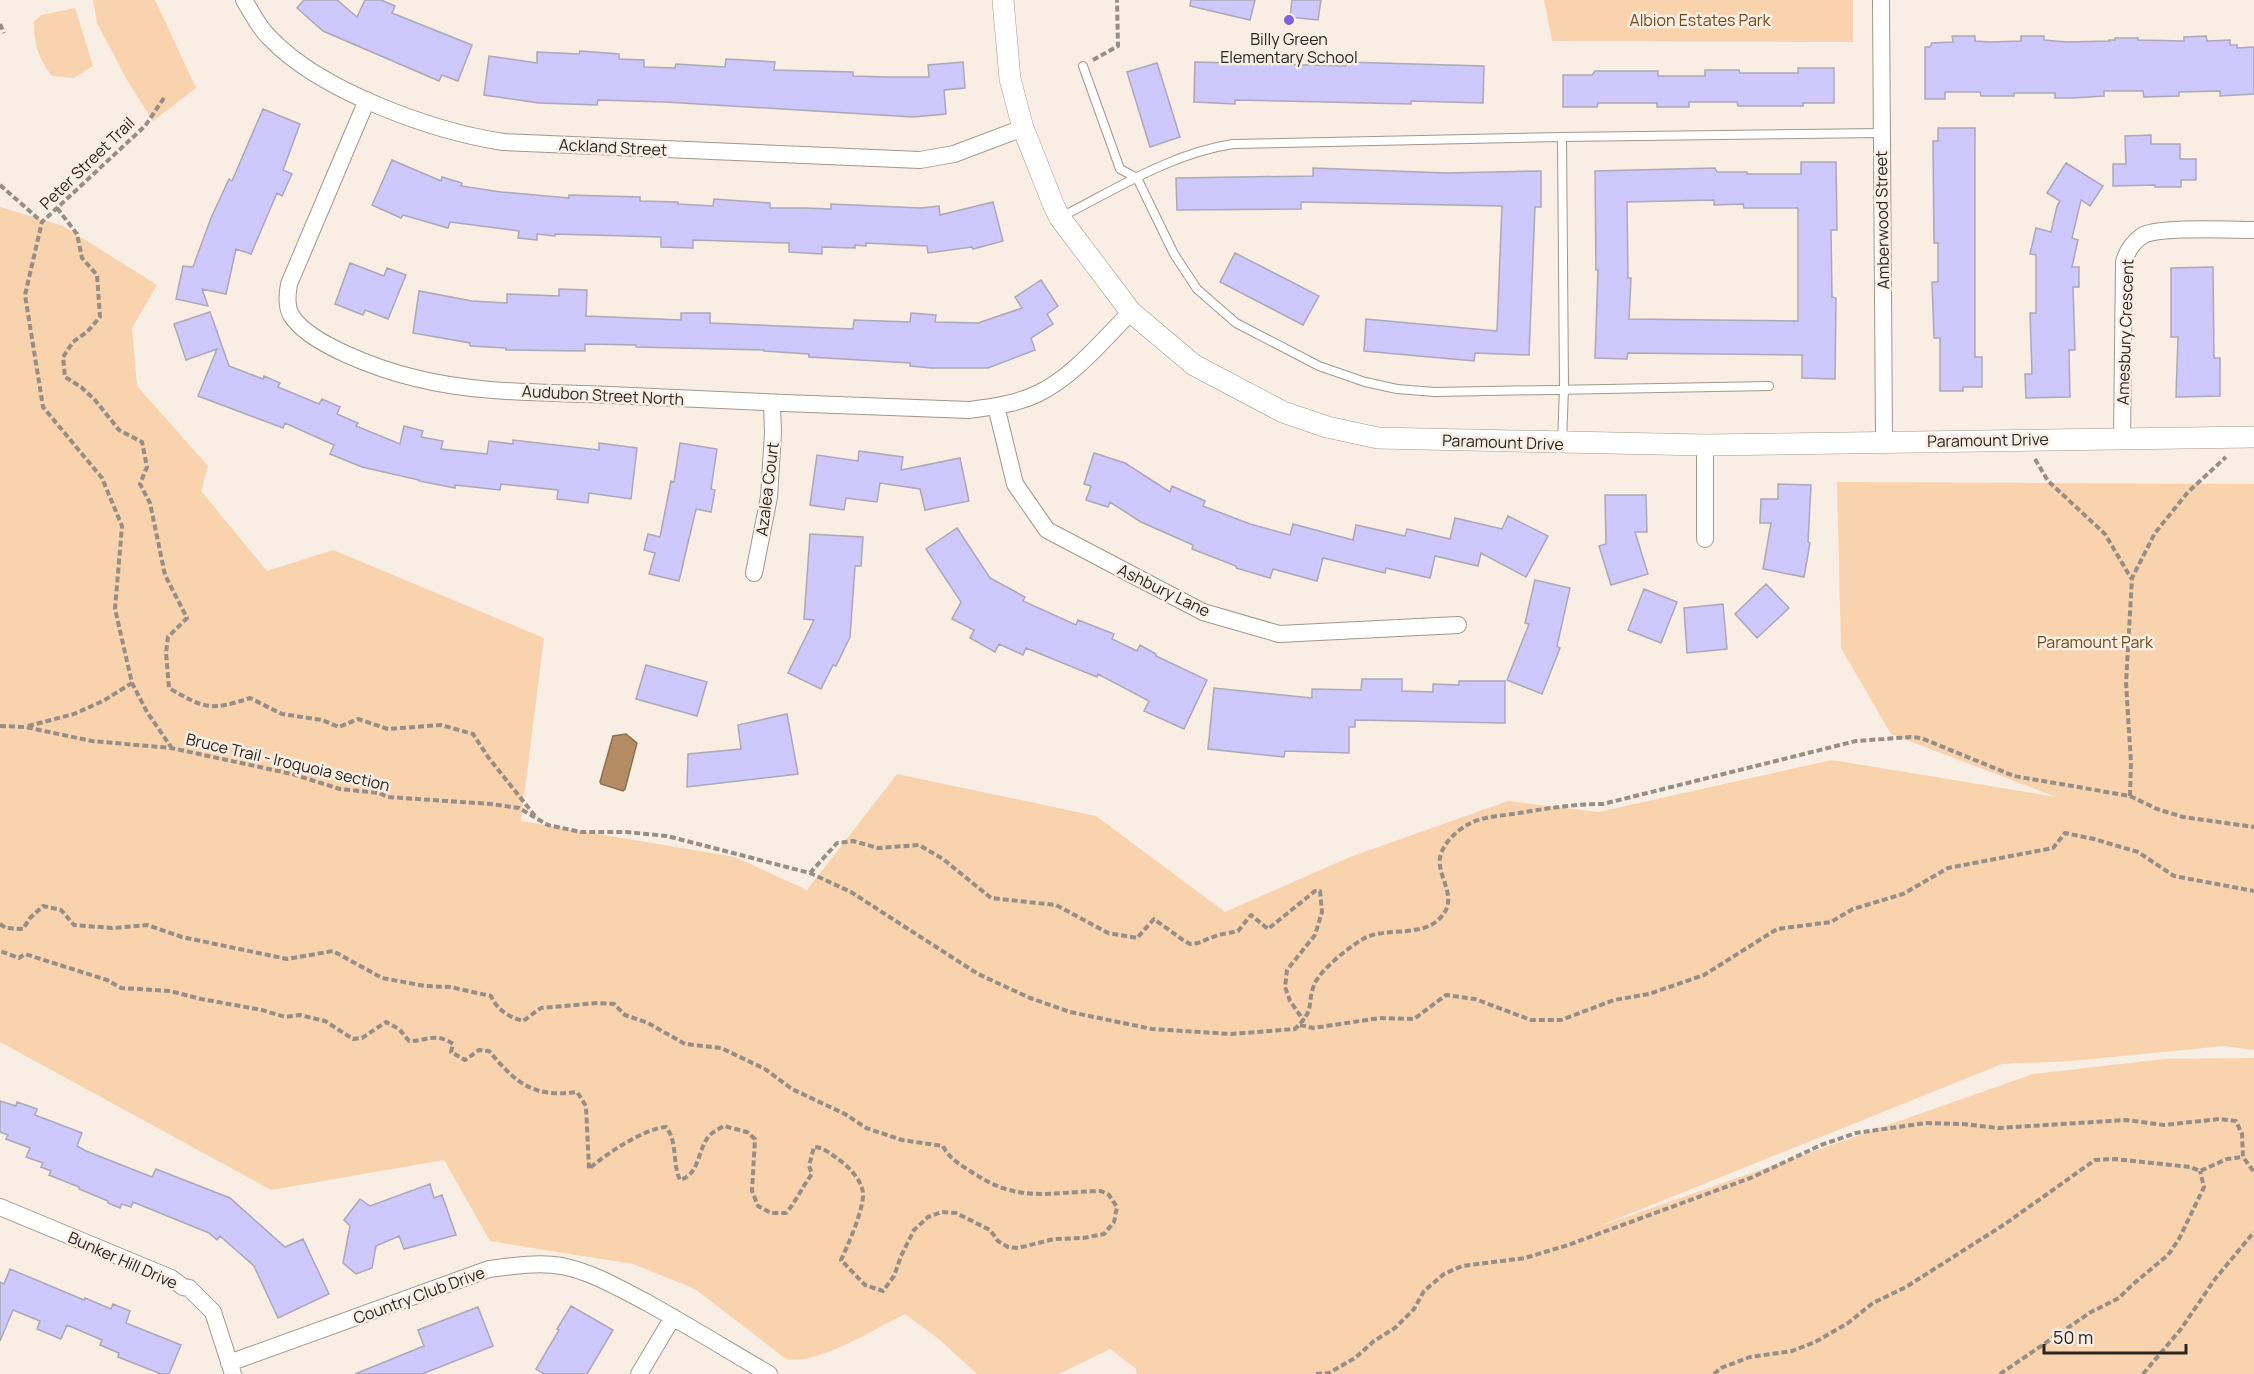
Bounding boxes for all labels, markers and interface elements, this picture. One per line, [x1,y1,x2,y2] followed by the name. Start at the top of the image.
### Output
[1630,9,1772,31] park label: Albion Estates Park
[1282,13,1296,27] marker: Billy Green Elementary School
[1220,28,1358,68] place label: Billy Green Elementary School
[35,112,139,214] street label: Peter Street Trail
[558,133,668,161] street label: Ackland Street
[1870,150,1894,290] street label: Amberwood Street
[2111,259,2139,405] street label: Amesbury Crescent
[521,380,685,410] street label: Audubon Street North
[1927,428,2049,452] street label: Paramount Drive
[1442,429,1564,455] street label: Paramount Drive
[750,441,784,537] street label: Azalea Court
[1114,558,1214,622] street label: Ashbury Lane
[2037,631,2154,653] park label: Paramount Park
[184,728,392,796] street label: Bruce Trail - Iroquoia section
[65,1226,181,1294] street label: Bunker Hill Drive
[350,1261,488,1329] street label: Country Club Drive
[2044,1317,2186,1355] scale bar
[2053,1325,2093,1349] text: 50 m

